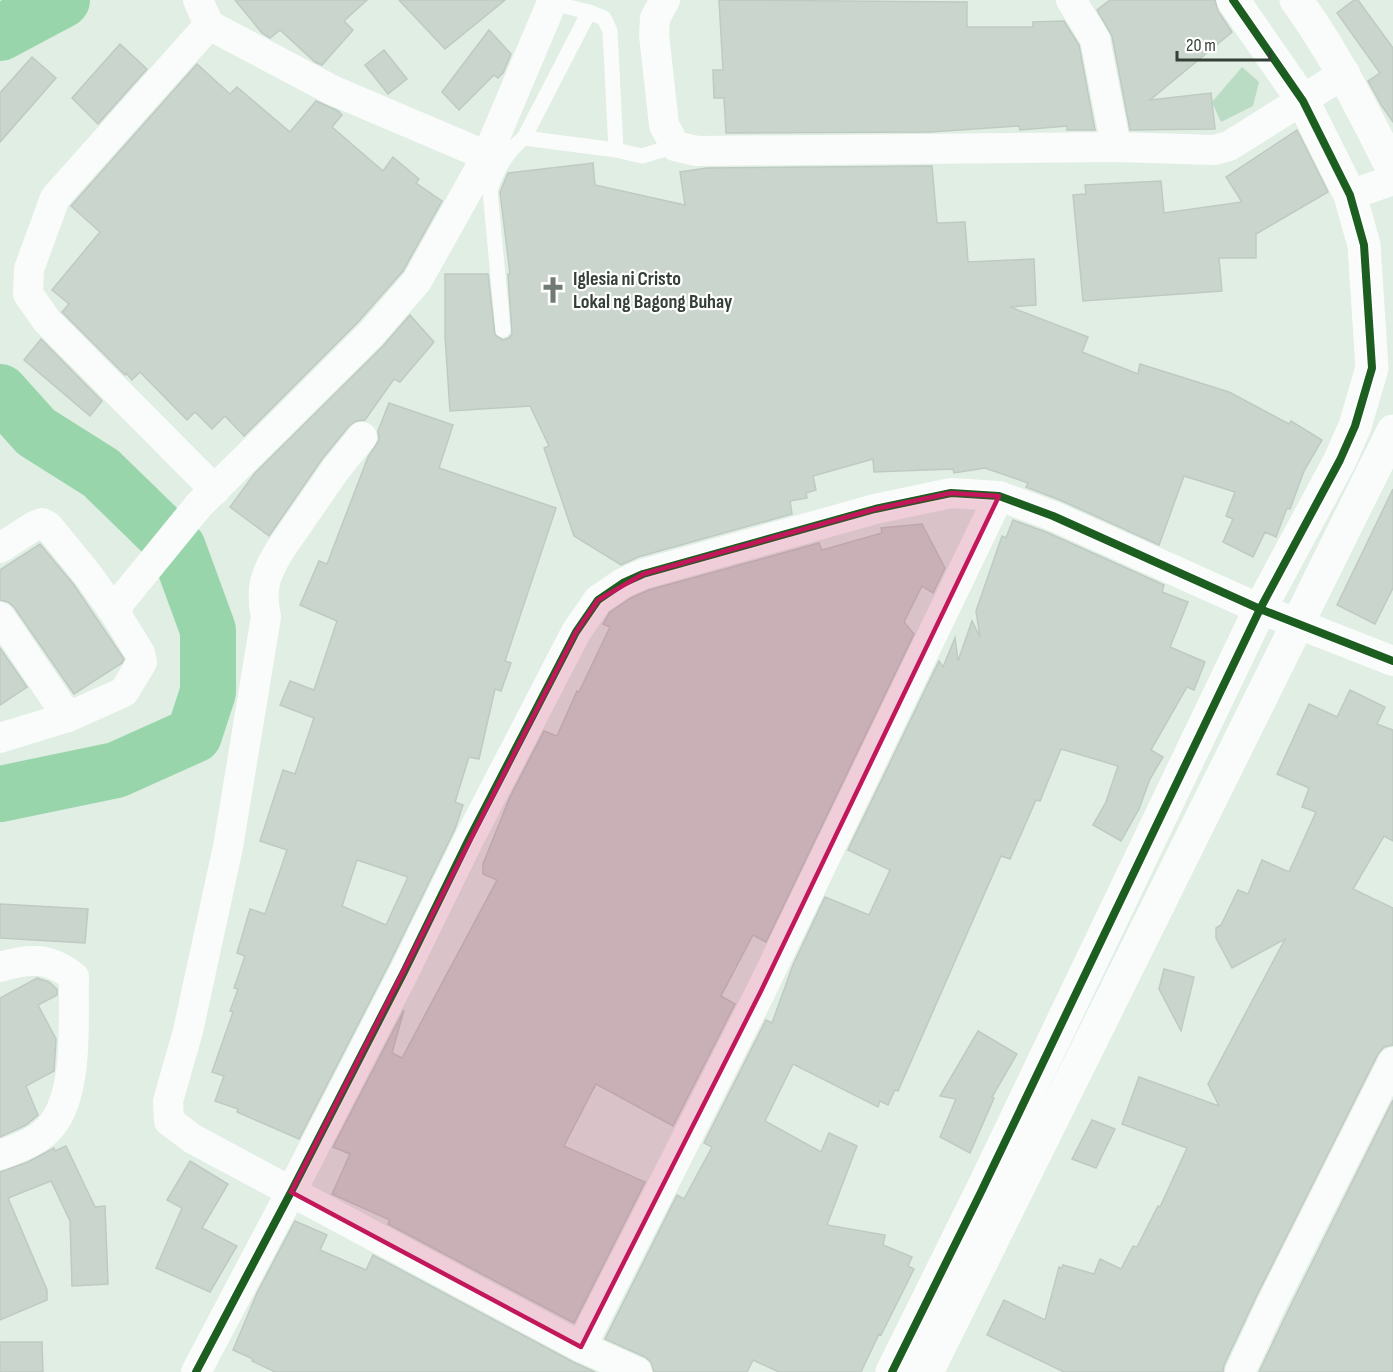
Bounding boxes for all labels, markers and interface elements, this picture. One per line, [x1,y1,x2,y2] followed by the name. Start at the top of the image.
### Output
[1177,24,1270,62] scale bar
[1186,35,1216,56] text: 20 m
[573,267,733,314] place label: Iglesia ni Cristo Lokal ng Bagong Buhay
[538,275,568,305] church icon: Iglesia ni Cristo Lokal ng Bagong Buhay

